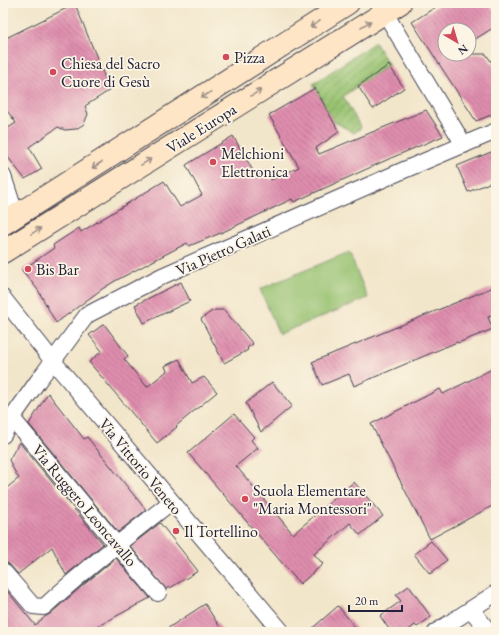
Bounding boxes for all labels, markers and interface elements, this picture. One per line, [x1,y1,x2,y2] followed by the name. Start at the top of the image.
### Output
[310,20,321,28] one-way arrow
[361,20,372,28] one-way arrow
[437,22,477,62] north arrow
[455,42,471,58] text: N
[234,47,266,68] place label: Pizza
[221,52,231,62] marker: Pizza
[61,53,160,92] place label: Chiesa del Sacro Cuore di Gesù
[48,67,58,77] marker: Chiesa del Sacro Cuore di Gesù
[250,89,261,97] one-way arrow
[200,91,212,99] one-way arrow
[162,98,241,158] street label: Viale Europa
[221,143,289,182] place label: Melchioni Elettronica
[208,157,218,167] marker: Melchioni Elettronica
[140,158,152,166] one-way arrow
[92,161,103,169] one-way arrow
[173,220,274,281] street label: Via Pietro Galati
[30,227,42,235] one-way arrow
[36,259,79,280] place label: Bis Bar
[23,264,33,274] marker: Bis Bar
[94,414,187,519] street label: Via Vittorio Veneto
[27,440,142,571] street label: Via Ruggero Leoncavallo
[253,480,372,519] place label: Scuola Elementare "Maria Montessori"
[240,494,250,504] marker: Scuola Elementare "Maria Montessori"
[184,521,258,542] place label: Il Tortellino
[171,526,181,536] marker: Il Tortellino
[349,587,402,613] scale bar
[355,593,379,609] text: 20 m

